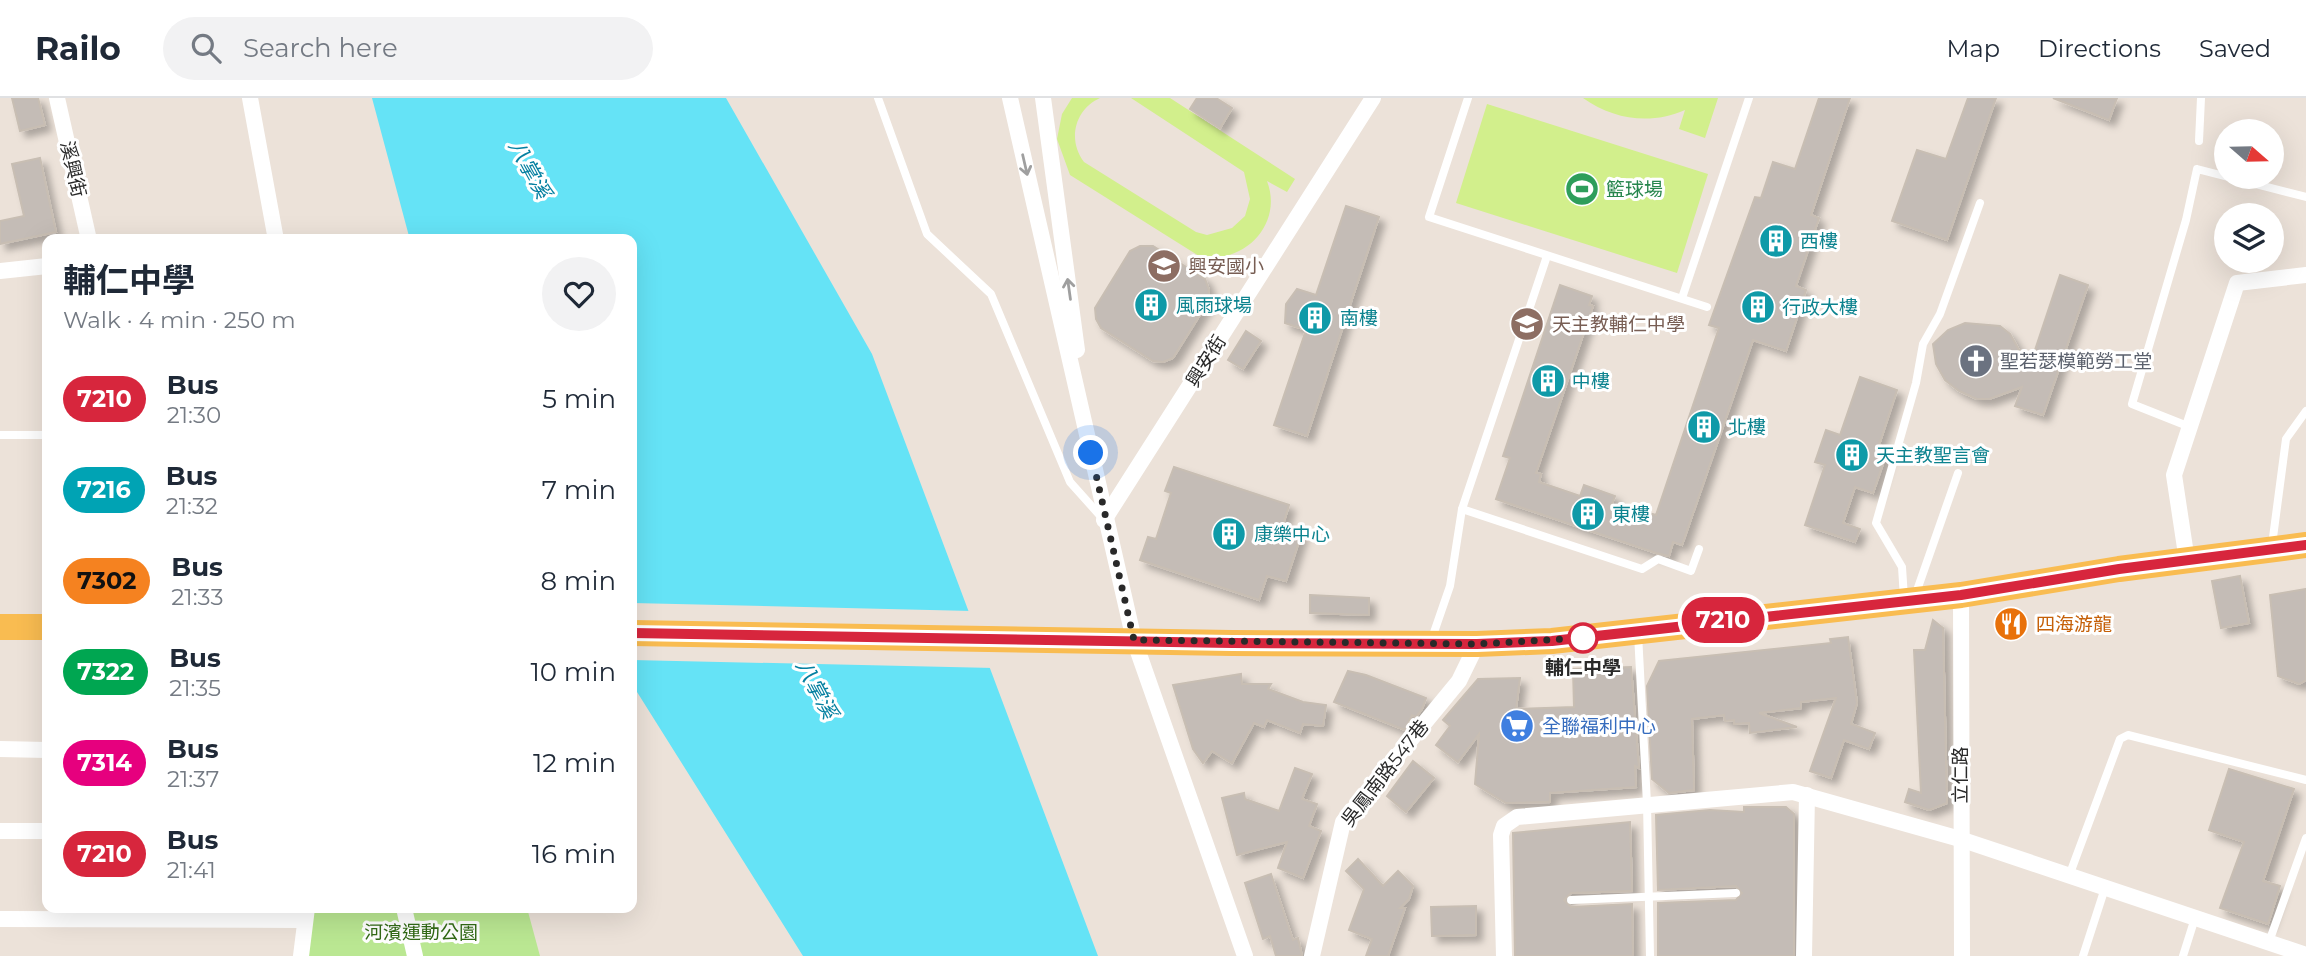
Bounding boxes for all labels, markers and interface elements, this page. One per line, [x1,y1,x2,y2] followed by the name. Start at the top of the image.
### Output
[163,17,653,80] search box
[35,28,121,68] text: Railo
[187,29,225,67] icon: search
[243,32,398,64] text: Search here
[1947,34,2000,63] text: Map
[2038,34,2161,63] text: Directions
[2199,34,2271,63] text: Saved
[2214,119,2284,189] north arrow
[2214,119,2284,273] map controls
[504,135,558,205] water label: 八掌溪
[55,139,91,199] street label: 溪興街
[1019,153,1033,176] one-way arrow
[1563,170,1601,208] sports icon: 籃球場
[1606,178,1663,201] place label: 籃球場
[2214,203,2284,273] button: layers
[1757,222,1795,260] building icon: 西樓
[1800,230,1838,253] place label: 西樓
[1145,247,1183,285] school or university icon: 興安國小
[1188,255,1264,278] place label: 興安國小
[542,257,616,331] button: heart
[63,260,195,300] text: 輔仁中學
[1062,278,1075,300] one-way arrow
[1132,286,1170,324] building icon: 風雨球場
[1739,288,1777,326] building icon: 行政大樓
[1176,294,1252,317] place label: 風雨球場
[1782,296,1858,319] place label: 行政大樓
[1296,299,1334,337] building icon: 南樓
[1508,305,1546,343] school or university icon: 天主教輔仁中學
[63,306,296,334] text: Walk · 4 min · 250 m
[1340,307,1378,330] place label: 南樓
[1552,313,1685,336] place label: 天主教輔仁中學
[1181,331,1231,391] street label: 興安街
[1957,342,1995,380] church icon: 聖若瑟模範勞工堂
[2000,350,2152,373] place label: 聖若瑟模範勞工堂
[1529,362,1567,400] building icon: 中樓
[167,369,218,401] text: Bus
[1572,370,1610,393] place label: 中樓
[542,383,616,415] text: 5 min
[77,384,132,413] text: 7210
[167,401,221,429] text: 21:30
[1685,408,1723,446] building icon: 北樓
[1728,416,1766,439] place label: 北樓
[1073,435,1108,470] your location
[1833,436,1871,474] building icon: 天主教聖言會
[1876,444,1990,467] place label: 天主教聖言會
[166,460,217,492] text: Bus
[542,474,616,506] text: 7 min
[77,475,131,504] text: 7216
[166,492,218,520] text: 21:32
[1569,495,1607,533] building icon: 東樓
[1612,503,1650,526] place label: 東樓
[1210,515,1248,553] building icon: 康樂中心
[1254,523,1330,546] place label: 康樂中心
[171,551,223,583] text: Bus
[540,565,616,597] text: 8 min
[77,566,136,595] text: 7302
[171,583,223,611] text: 21:33
[1674,597,1772,643] line badge: 7210
[1696,605,1750,634] text: 7210
[1992,605,2030,643] restaurant icon: 四海游龍
[2036,613,2112,636] place label: 四海游龍
[1568,623,1598,653] marker: 輔仁中學
[169,642,221,674] text: Bus
[791,655,844,725] water label: 八掌溪
[530,656,616,688] text: 10 min
[1545,656,1621,679] place label: 輔仁中學
[77,657,134,686] text: 7322
[169,674,221,702] text: 21:35
[1498,707,1536,745] supermarket icon: 全聯福利中心
[1336,715,1434,831] street label: 吳鳳南路547巷
[1542,715,1656,738] place label: 全聯福利中心
[167,733,218,765] text: Bus
[1949,746,1972,804] street label: 立仁路
[533,747,616,779] text: 12 min
[77,748,132,777] text: 7314
[167,765,219,793] text: 21:37
[167,824,218,856] text: Bus
[532,838,616,870] text: 16 min
[77,839,132,868] text: 7210
[167,856,216,884] text: 21:41
[364,921,478,944] park label: 河濱運動公園

